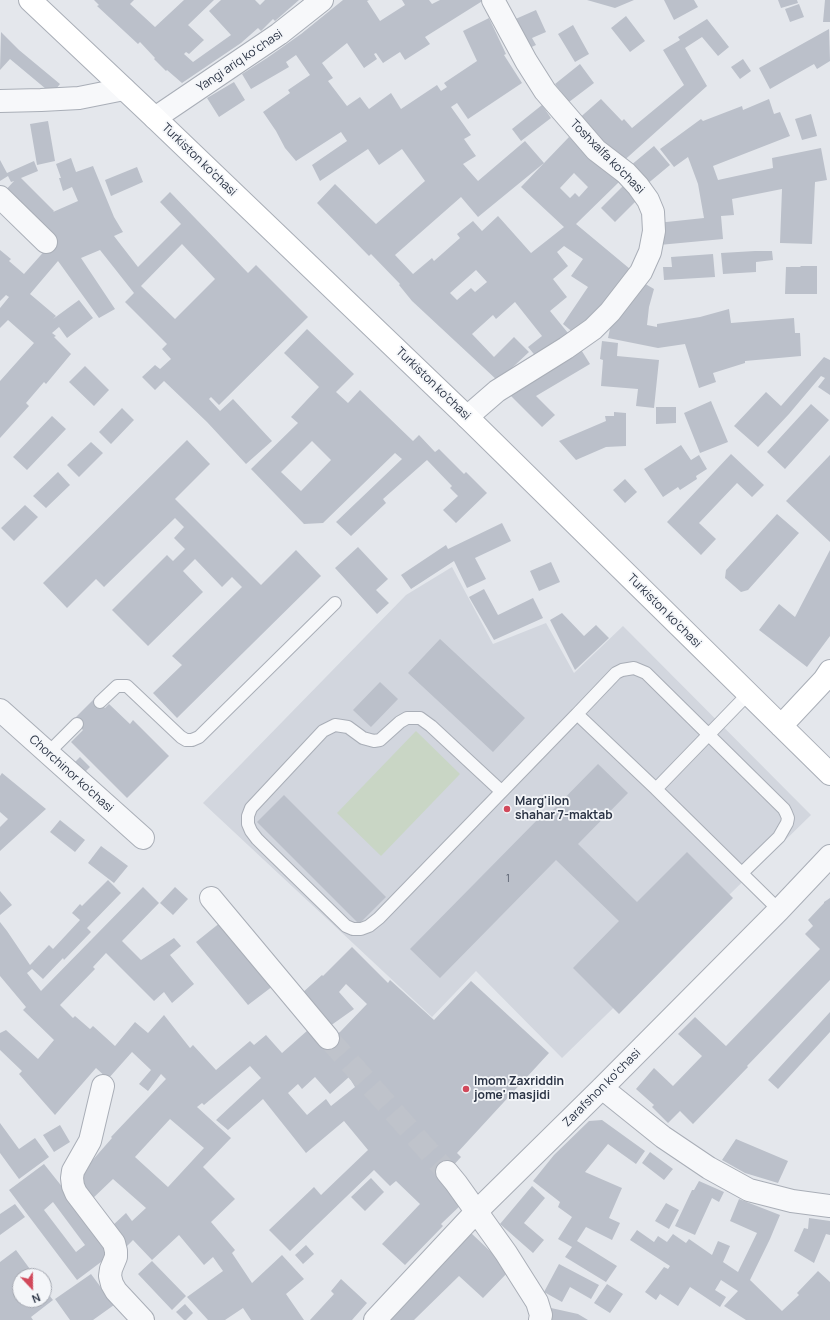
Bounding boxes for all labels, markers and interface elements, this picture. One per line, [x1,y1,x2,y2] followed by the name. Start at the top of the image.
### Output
[194,27,286,95] street label: Yangi ariq koʻchasi
[567,117,647,197] street label: Toshxalfa ko'chasi
[159,121,239,199] street label: Turkiston ko’chasi
[393,345,473,423] street label: Turkiston ko’chasi
[624,571,704,651] street label: Turkiston ko’chasi
[26,732,116,816] street label: Chorchinor ko'chasi
[515,795,613,823] place label: Marg'ilon shahar 7-maktab
[502,804,512,814] marker: Marg'ilon shahar 7-maktab
[506,873,510,885] house number: 1
[560,1046,644,1130] street label: Zarafshon koʻchasi
[474,1075,564,1103] place label: Imom Zaxriddin jome' masjidi
[461,1084,471,1094] marker: Imom Zaxriddin jome' masjidi
[12,1268,52,1308] north arrow
[30,1290,43,1307] text: N

